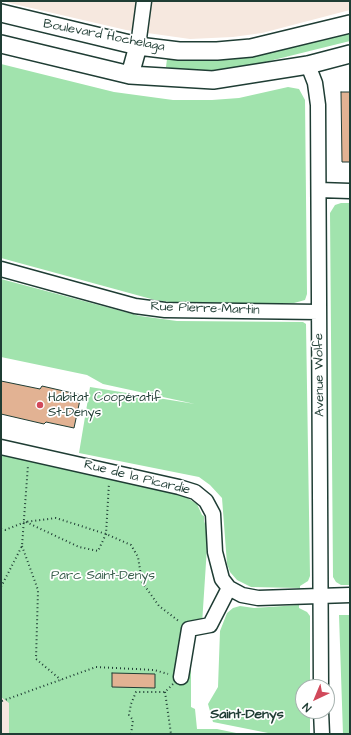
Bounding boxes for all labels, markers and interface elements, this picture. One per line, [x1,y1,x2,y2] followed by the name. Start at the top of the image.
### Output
[42,17,166,55] street label: Boulevard Hochelaga
[150,299,260,319] street label: Rue Pierre-Martin
[311,333,329,417] street label: Avenue Wolfe
[48,390,161,421] place label: Habitat Coopératif St-Denys
[35,400,45,410] marker: Habitat Coopératif St-Denys
[82,457,192,499] street label: Rue de la Picardie
[51,568,155,584] park label: Parc Saint-Denys
[295,679,335,719] north arrow
[299,699,315,715] text: N
[210,707,284,723] district label: Saint-Denys

